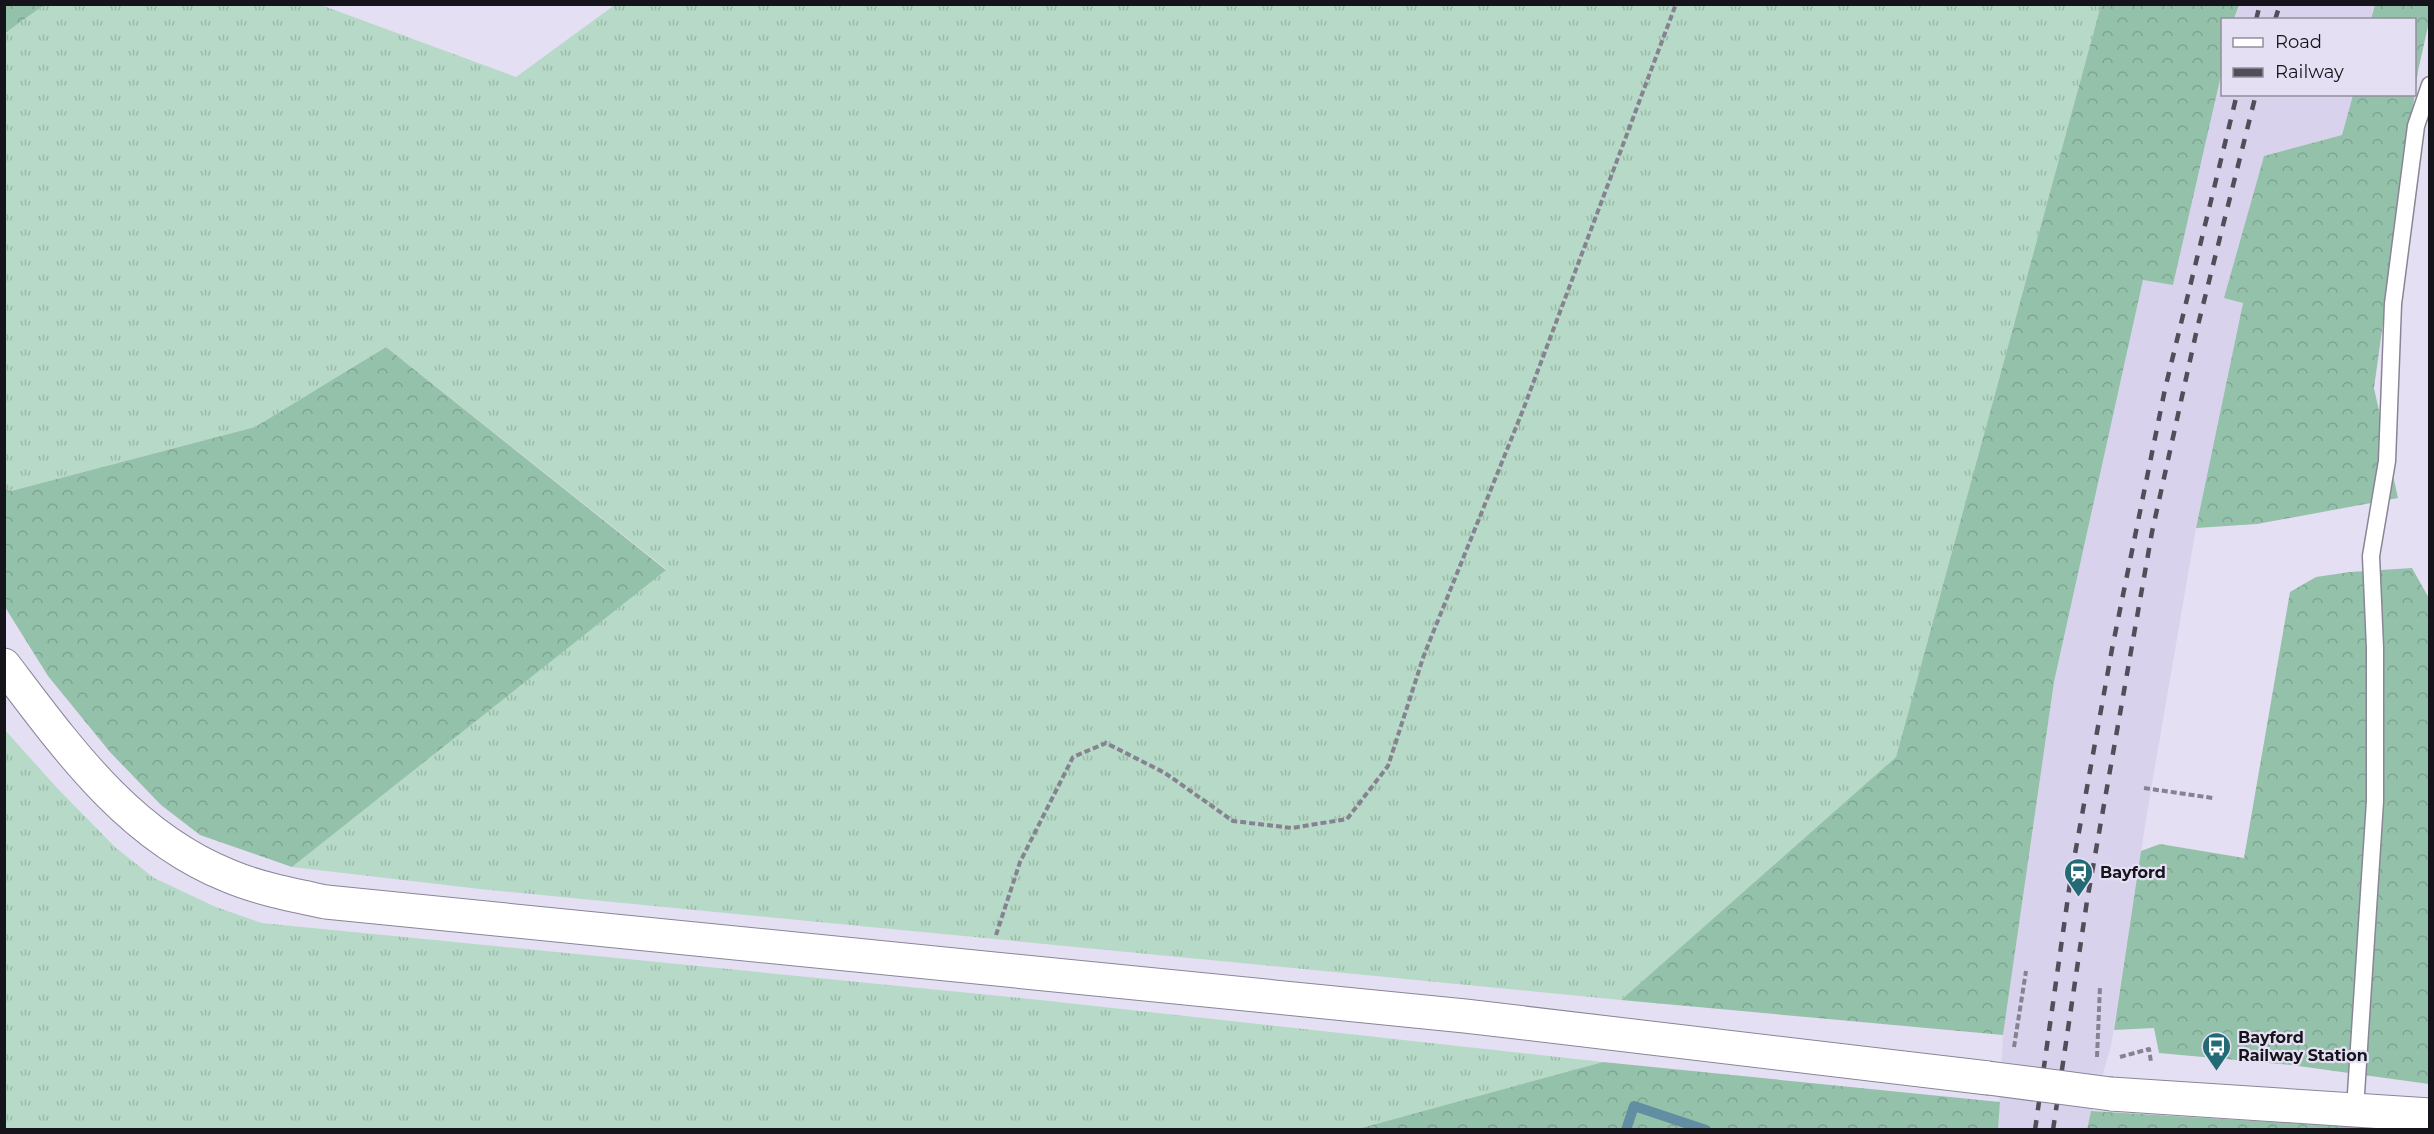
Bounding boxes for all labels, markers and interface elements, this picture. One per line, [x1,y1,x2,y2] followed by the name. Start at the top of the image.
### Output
[2221,18,2416,96] legend
[2275,31,2322,53] text: Road
[2275,61,2344,83] text: Railway
[2063,856,2095,898] station icon: Bayford
[2100,863,2166,882] place label: Bayford
[2238,1028,2368,1065] place label: Bayford Railway Station
[2201,1030,2233,1072] bus stop icon: Bayford Railway Station

